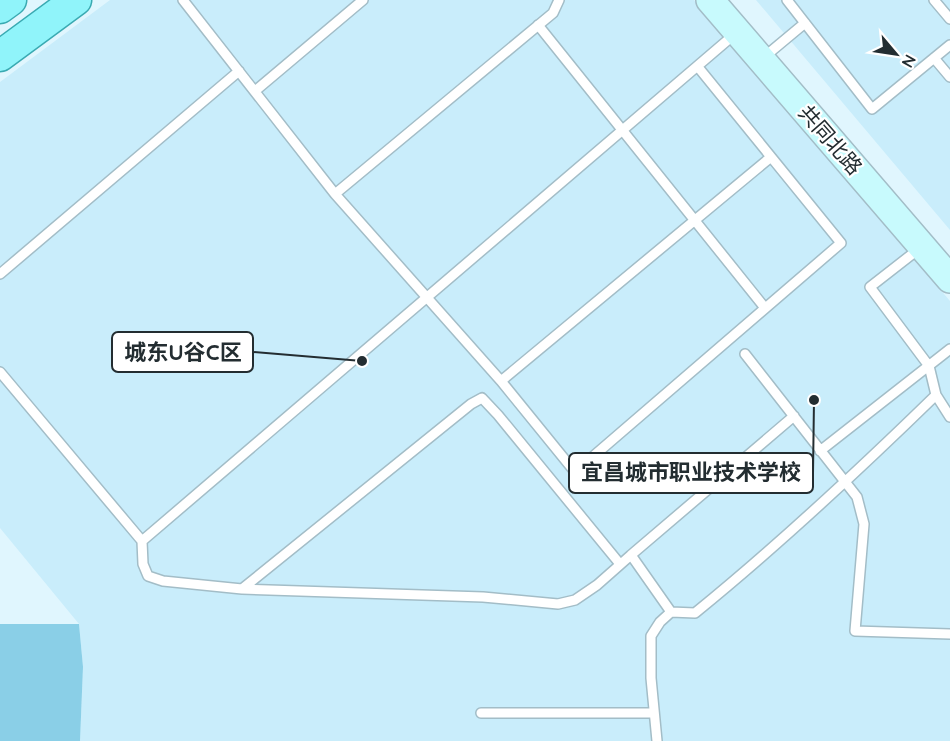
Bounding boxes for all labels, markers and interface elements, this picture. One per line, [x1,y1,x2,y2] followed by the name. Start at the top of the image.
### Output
[866,24,926,84] north arrow
[898,51,921,71] text: N
[793,99,868,180] street label: 共同北路
[112,332,253,372] callout: 城东U谷C区
[124,338,242,366] text: 城东U谷C区
[569,453,813,493] callout: 宜昌城市职业技术学校
[581,458,801,486] text: 宜昌城市职业技术学校

